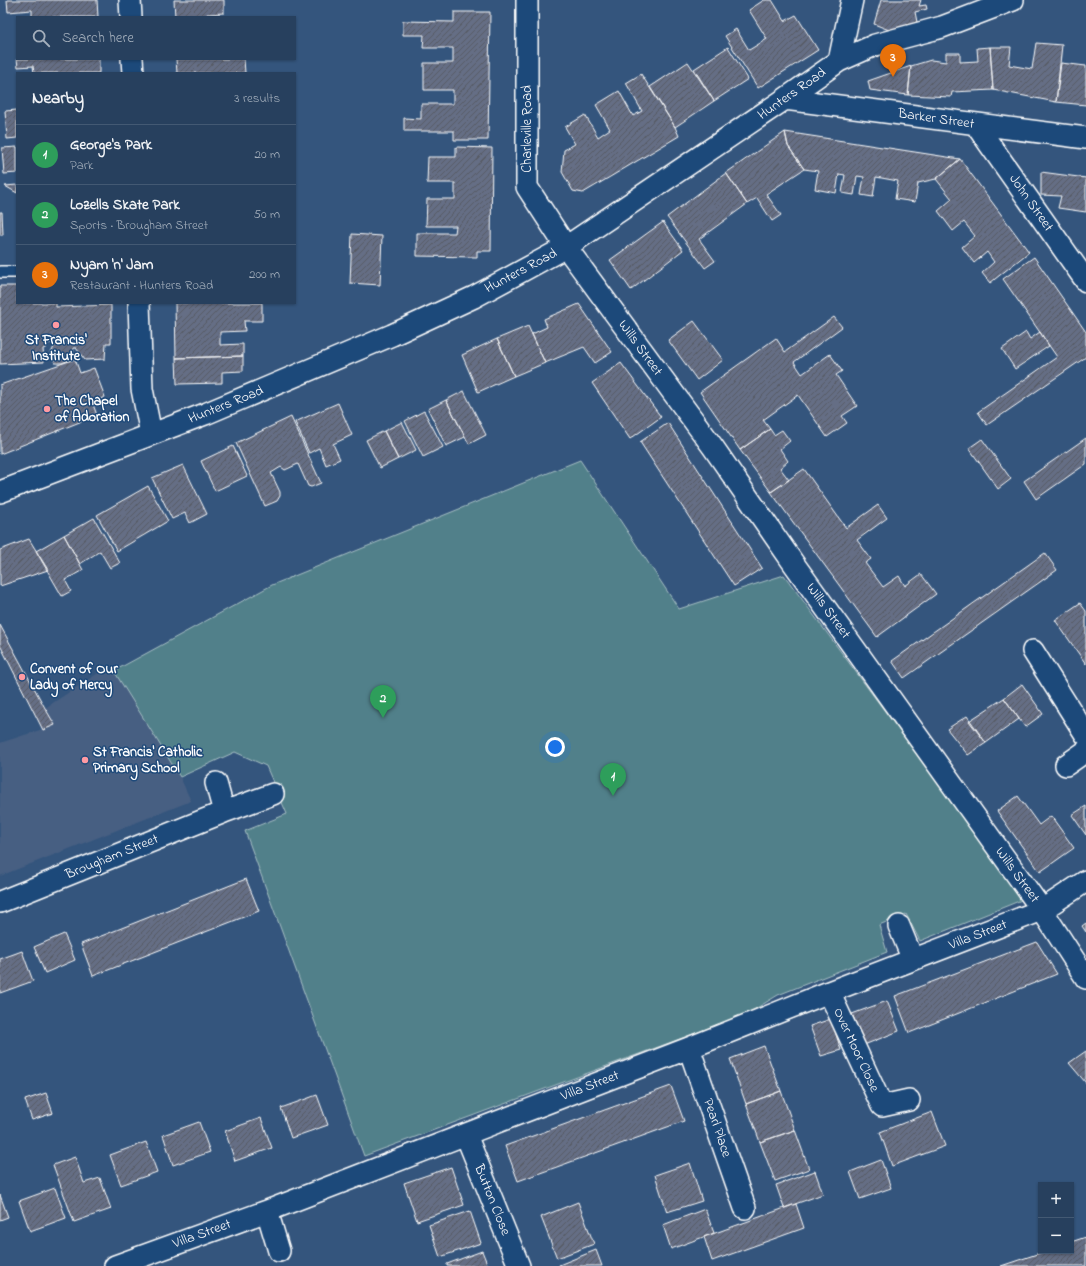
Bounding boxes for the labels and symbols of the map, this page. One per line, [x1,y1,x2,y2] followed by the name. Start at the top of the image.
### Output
[880,44,906,77] pin: 3
[753,63,831,125] street label: Hunters Road
[517,85,538,173] street label: Charleville Road
[895,103,976,135] street label: Barker Street
[1003,170,1059,236] street label: John Street
[481,243,561,299] street label: Hunters Road
[612,316,668,381] street label: Wills Street
[51,320,61,330] marker: St Francis' Institute
[25,330,87,367] place label: St Francis' Institute
[185,380,267,430] street label: Hunters Road
[55,391,129,428] place label: The Chapel of Adoration
[42,404,52,414] marker: The Chapel of Adoration
[800,579,856,644] street label: Wills Street
[30,659,119,698] place label: Convent of Our Lady of Mercy
[17,672,27,682] marker: Convent of Our Lady of Mercy
[370,685,396,718] pin: 2
[545,737,565,757] your location
[93,742,203,781] place label: St Francis' Catholic Primary School
[80,755,90,765] marker: St Francis' Catholic Primary School
[600,763,626,796] pin: 1
[61,829,162,887] street label: Brougham Street
[989,843,1045,908] street label: Wills Street
[945,914,1010,956] street label: Villa Street
[827,1004,885,1096] street label: Over Moor Close
[557,1065,622,1107] street label: Villa Street
[697,1096,737,1161] street label: Pearl Place
[468,1160,516,1239] street label: Button Close
[169,1214,234,1255] street label: Villa Street

